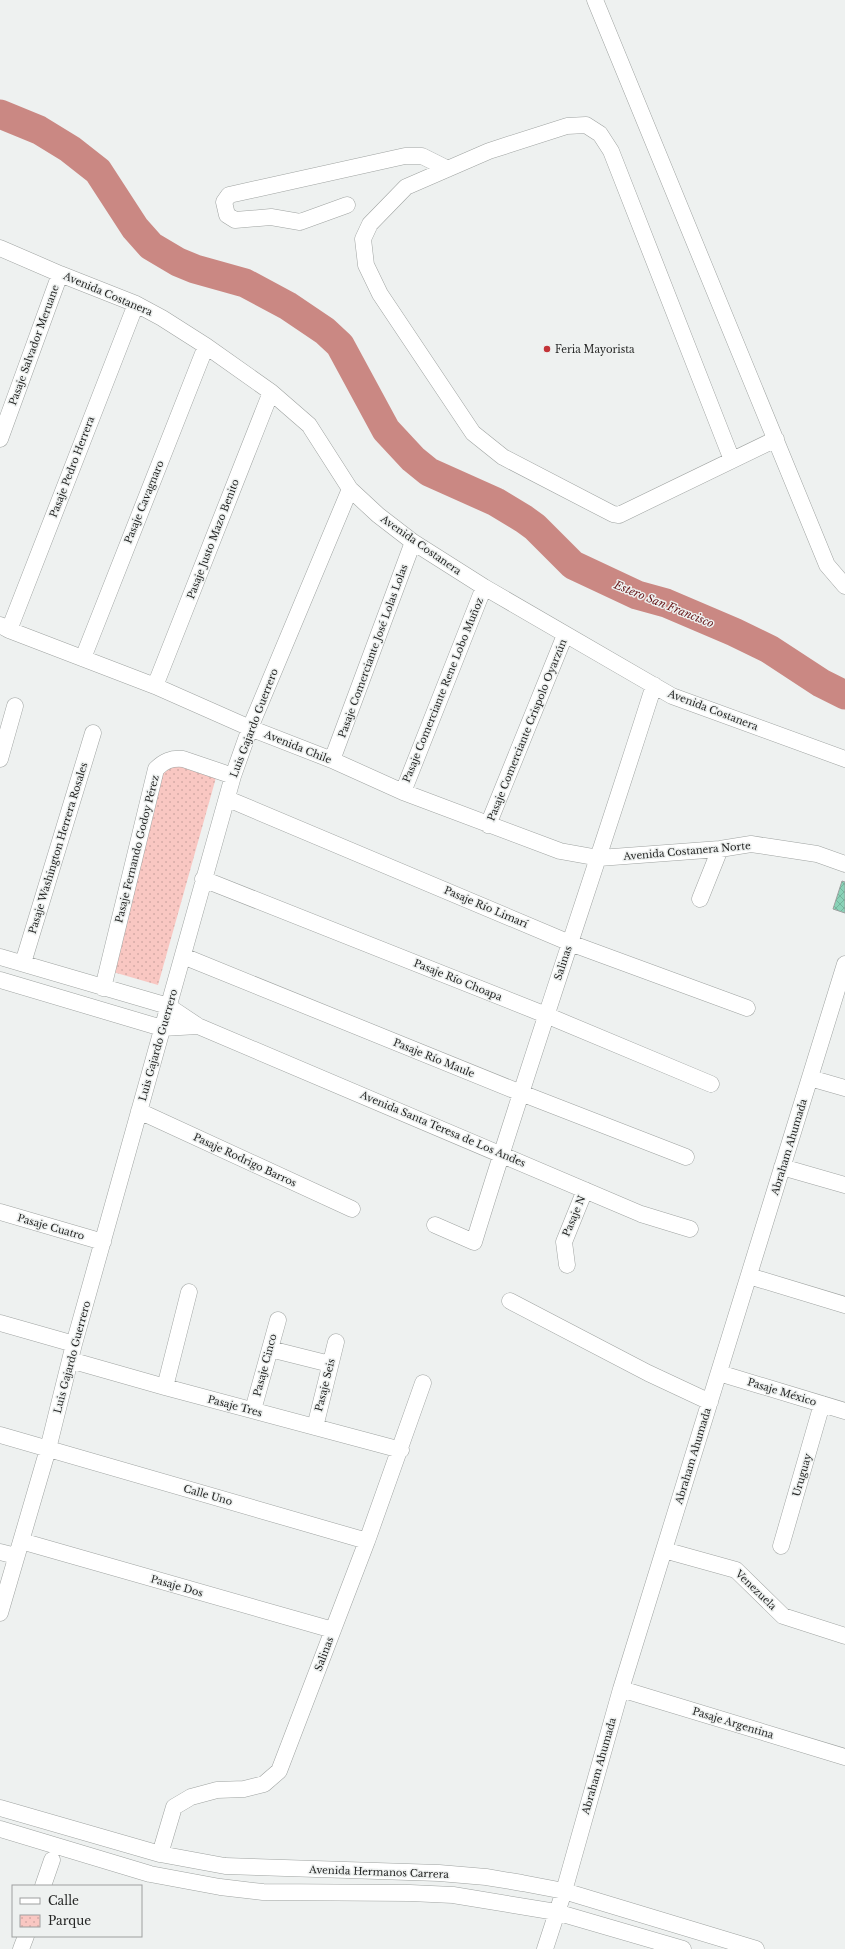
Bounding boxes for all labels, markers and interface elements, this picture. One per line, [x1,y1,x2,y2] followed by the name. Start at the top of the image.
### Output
[61,269,155,319] street label: Avenida Costanera
[6,283,62,407] street label: Pasaje Salvador Meruane
[555,343,635,356] place label: Feria Mayorista
[542,344,552,354] marker: Feria Mayorista
[47,414,97,519] street label: Pasaje Pedro Herrera
[121,458,167,545] street label: Pasaje Cavagnaro
[184,477,242,601] street label: Pasaje Justo Mazo Benito
[377,512,464,578] street label: Avenida Costanera
[335,562,411,740] street label: Pasaje Comerciante José Lolas Lolas
[611,577,716,630] water label: Estero San Francisco
[400,595,486,784] street label: Pasaje Comerciante Rene Lobo Muñoz
[484,637,570,823] street label: Pasaje Comerciante Crispolo Oyarzún
[227,666,281,779] street label: Luis Gajardo Guerrero
[665,686,760,733] street label: Avenida Costanera
[262,727,334,767] street label: Avenida Chile
[26,760,90,935] street label: Pasaje Washington Herrera Rosales
[112,773,162,924] street label: Pasaje Fernando Godoy Pérez
[622,839,751,863] street label: Avenida Costanera Norte
[442,883,530,931] street label: Pasaje Río Limarí
[551,944,575,982] street label: Salinas
[412,956,504,1004] street label: Pasaje Río Choapa
[136,987,180,1103] street label: Luis Gajardo Guerrero
[391,1036,477,1080] street label: Pasaje Río Maule
[357,1088,528,1170] street label: Avenida Santa Teresa de Los Andes
[768,1097,810,1198] street label: Abraham Ahumada
[191,1130,299,1190] street label: Pasaje Rodrigo Barros
[560,1194,588,1238] street label: Pasaje N
[16,1211,87,1243] street label: Pasaje Cuatro
[51,1299,93,1415] street label: Luis Gajardo Guerrero
[250,1332,280,1398] street label: Pasaje Cinco
[312,1357,338,1413] street label: Pasaje Seis
[746,1375,819,1409] street label: Pasaje México
[206,1392,264,1420] street label: Pasaje Tres
[672,1406,714,1507] street label: Abraham Ahumada
[790,1451,815,1498] street label: Uruguay
[182,1482,234,1508] street label: Calle Uno
[732,1567,780,1613] street label: Venezuela
[149,1572,205,1600] street label: Pasaje Dos
[312,1635,337,1673] street label: Salinas
[691,1704,776,1742] street label: Pasaje Argentina
[579,1716,619,1817] street label: Abraham Ahumada
[308,1863,450,1881] street label: Avenida Hermanos Carrera
[12,1885,142,1937] legend
[48,1893,79,1908] text: Calle
[48,1913,91,1928] text: Parque

